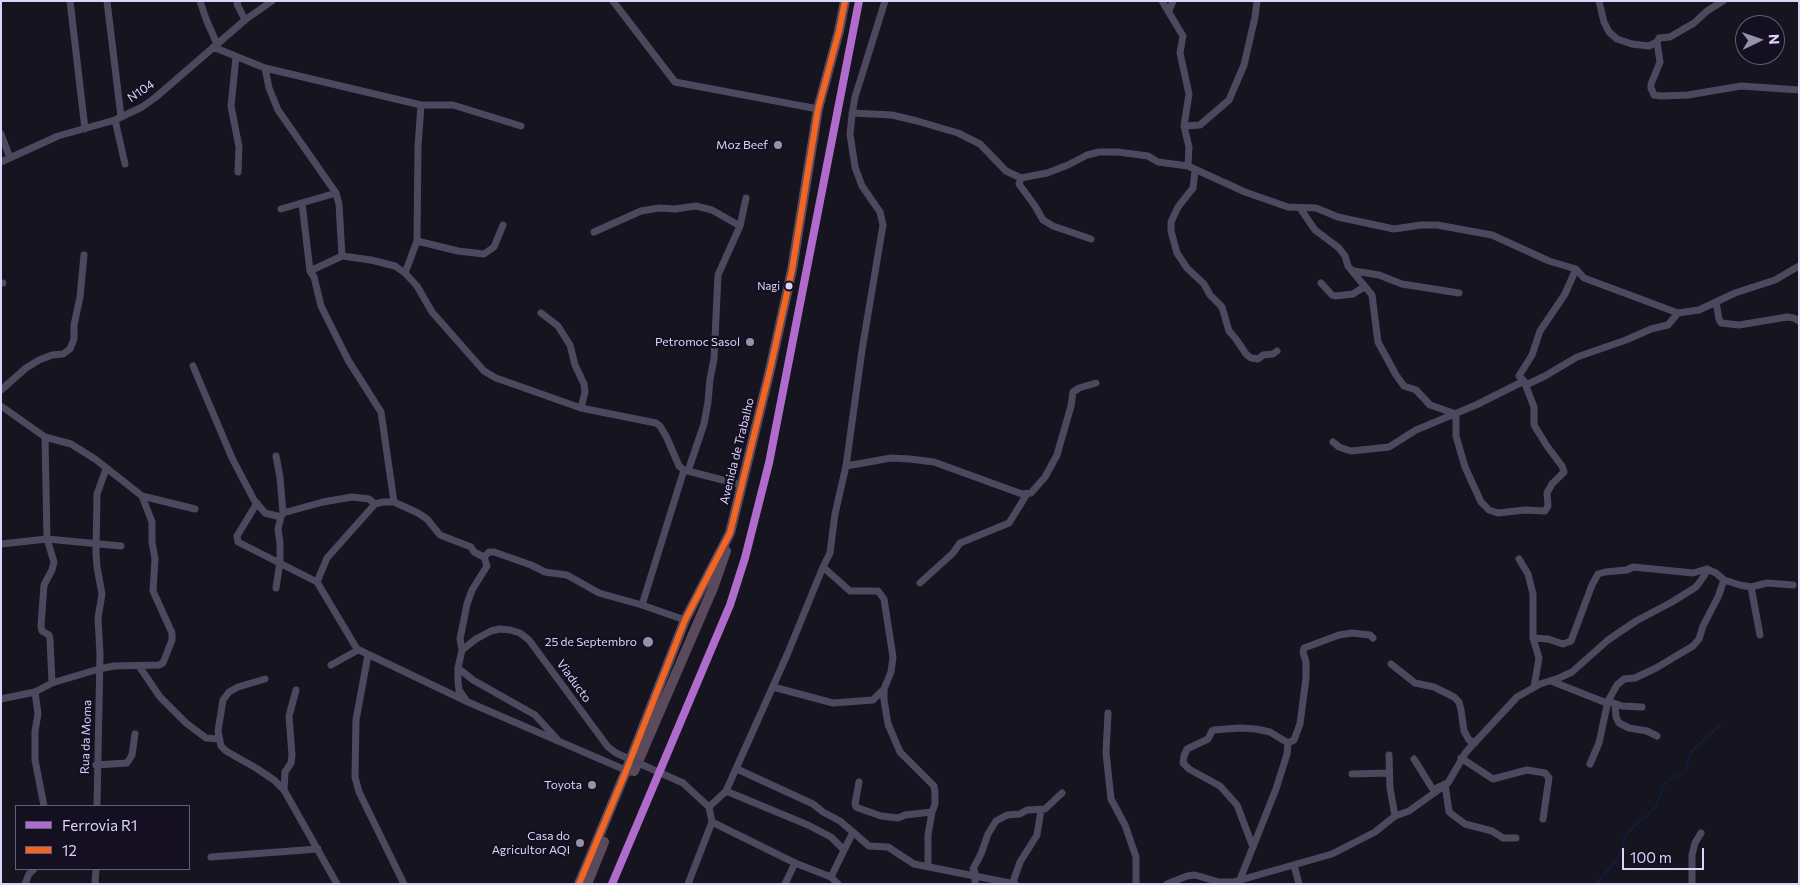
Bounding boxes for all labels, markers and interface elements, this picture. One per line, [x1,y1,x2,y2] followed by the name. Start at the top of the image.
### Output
[1735,15,1785,65] north arrow
[1766,34,1783,45] text: N
[125,77,157,105] street label: N104
[716,138,768,152] place label: Moz Beef
[772,139,784,151] marker: Moz Beef
[757,279,780,293] place label: Nagi
[784,281,794,291] marker: Nagi
[655,335,740,349] place label: Petromoc Sasol
[744,336,756,348] marker: Petromoc Sasol
[717,396,757,506] street label: Avenida de Trabalho
[545,635,637,649] place label: 25 de Septembro
[641,635,655,649] marker: 25 de Septembro
[554,657,594,705] street label: Viaducto
[78,700,94,774] street label: Rua da Moma
[544,778,582,792] place label: Toyota
[586,779,598,791] marker: Toyota
[15,805,190,870] legend
[62,816,137,834] text: Ferrovia R1
[492,829,570,857] place label: Casa do Agricultor AQI
[574,837,586,849] marker: Casa do Agricultor AQI
[1625,838,1708,870] scale bar
[62,841,77,859] text: 12
[1630,848,1672,866] text: 100 m

